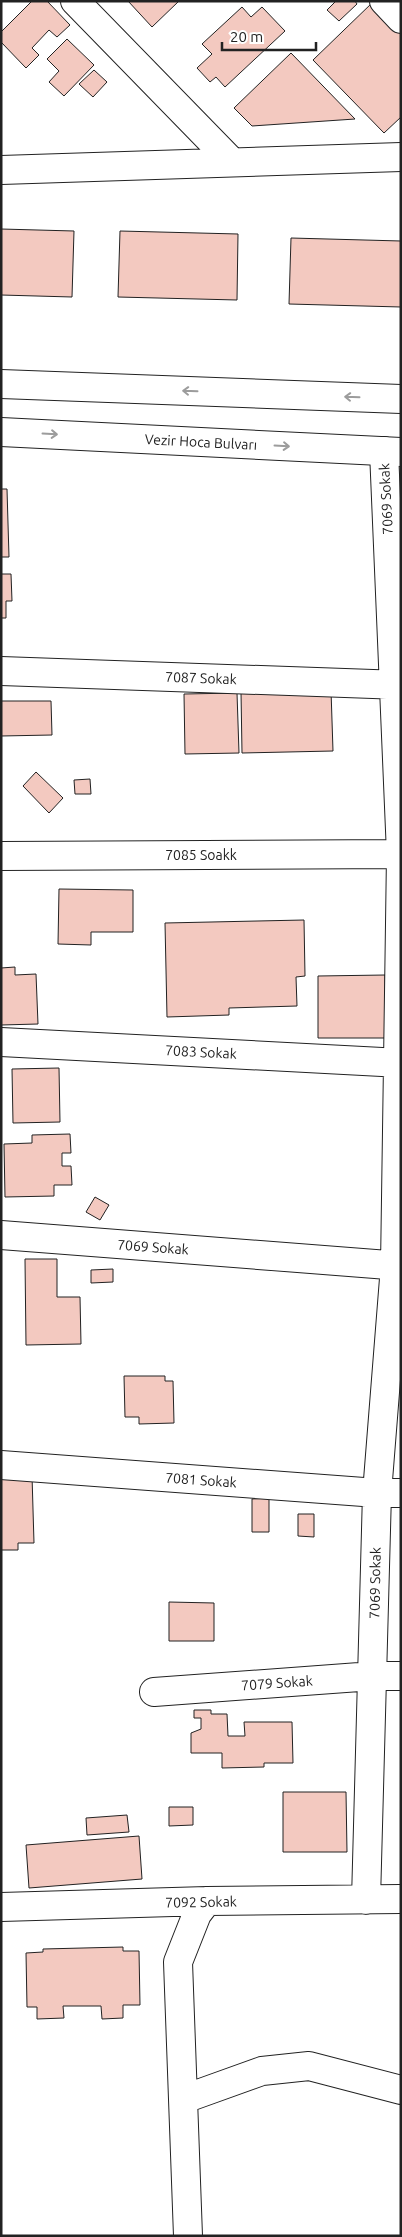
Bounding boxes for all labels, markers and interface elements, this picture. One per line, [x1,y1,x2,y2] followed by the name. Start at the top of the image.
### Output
[222,20,316,52] scale bar
[230,28,263,45] text: 20 m
[182,386,198,396] one-way arrow
[344,392,360,402] one-way arrow
[42,429,58,438] one-way arrow
[144,431,258,453] street label: Vezir Hoca Bulvarı
[274,441,290,450] one-way arrow
[376,463,396,535] street label: 7069 Sokak
[165,669,237,687] street label: 7087 Sokak
[165,847,237,863] street label: 7085 Soakk
[165,1042,237,1062] street label: 7083 Sokak
[117,1237,189,1257] street label: 7069 Sokak
[165,1470,237,1490] street label: 7081 Sokak
[366,1547,384,1619] street label: 7069 Sokak
[241,1673,313,1693] street label: 7079 Sokak
[165,1893,237,1911] street label: 7092 Sokak

